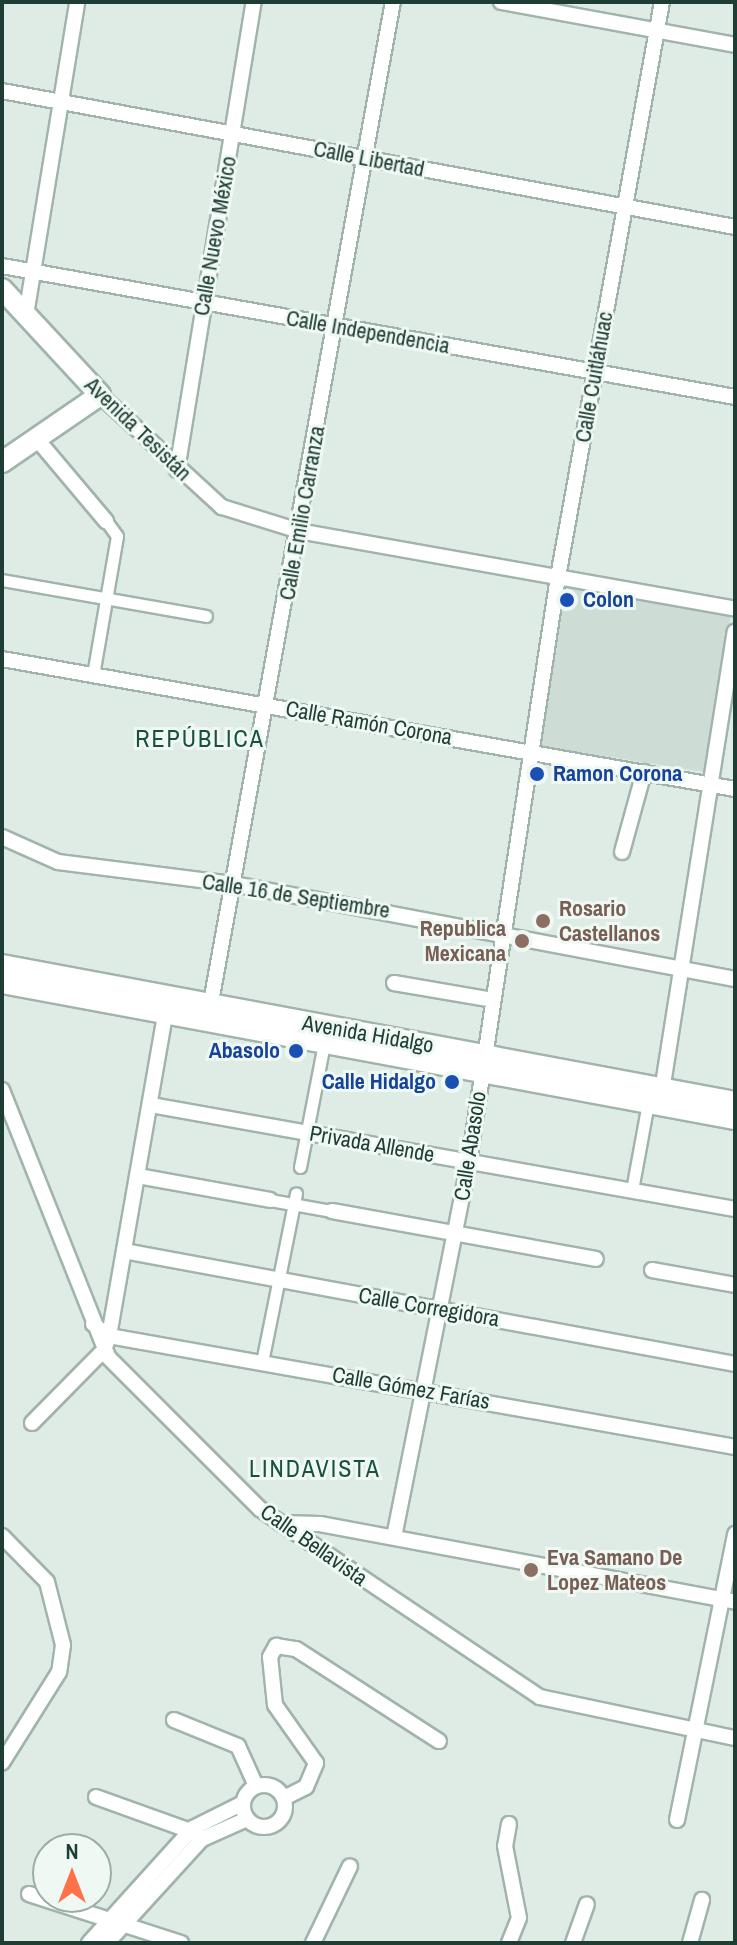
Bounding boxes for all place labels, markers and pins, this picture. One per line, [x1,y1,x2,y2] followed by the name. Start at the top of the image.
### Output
[583,587,634,613] place label: Colon
[558,591,576,609] marker: Colon
[553,761,682,787] place label: Ramon Corona
[528,765,546,783] marker: Ramon Corona
[559,895,660,946] place label: Rosario Castellanos
[534,912,552,930] marker: Rosario Castellanos
[420,915,506,966] place label: Republica Mexicana
[513,932,531,950] marker: Republica Mexicana
[209,1038,280,1064] place label: Abasolo
[287,1042,305,1060] marker: Abasolo
[322,1069,436,1095] place label: Calle Hidalgo
[443,1073,461,1091] marker: Calle Hidalgo
[547,1544,682,1596] place label: Eva Samano De Lopez Mateos
[522,1561,540,1579] marker: Eva Samano De Lopez Mateos

